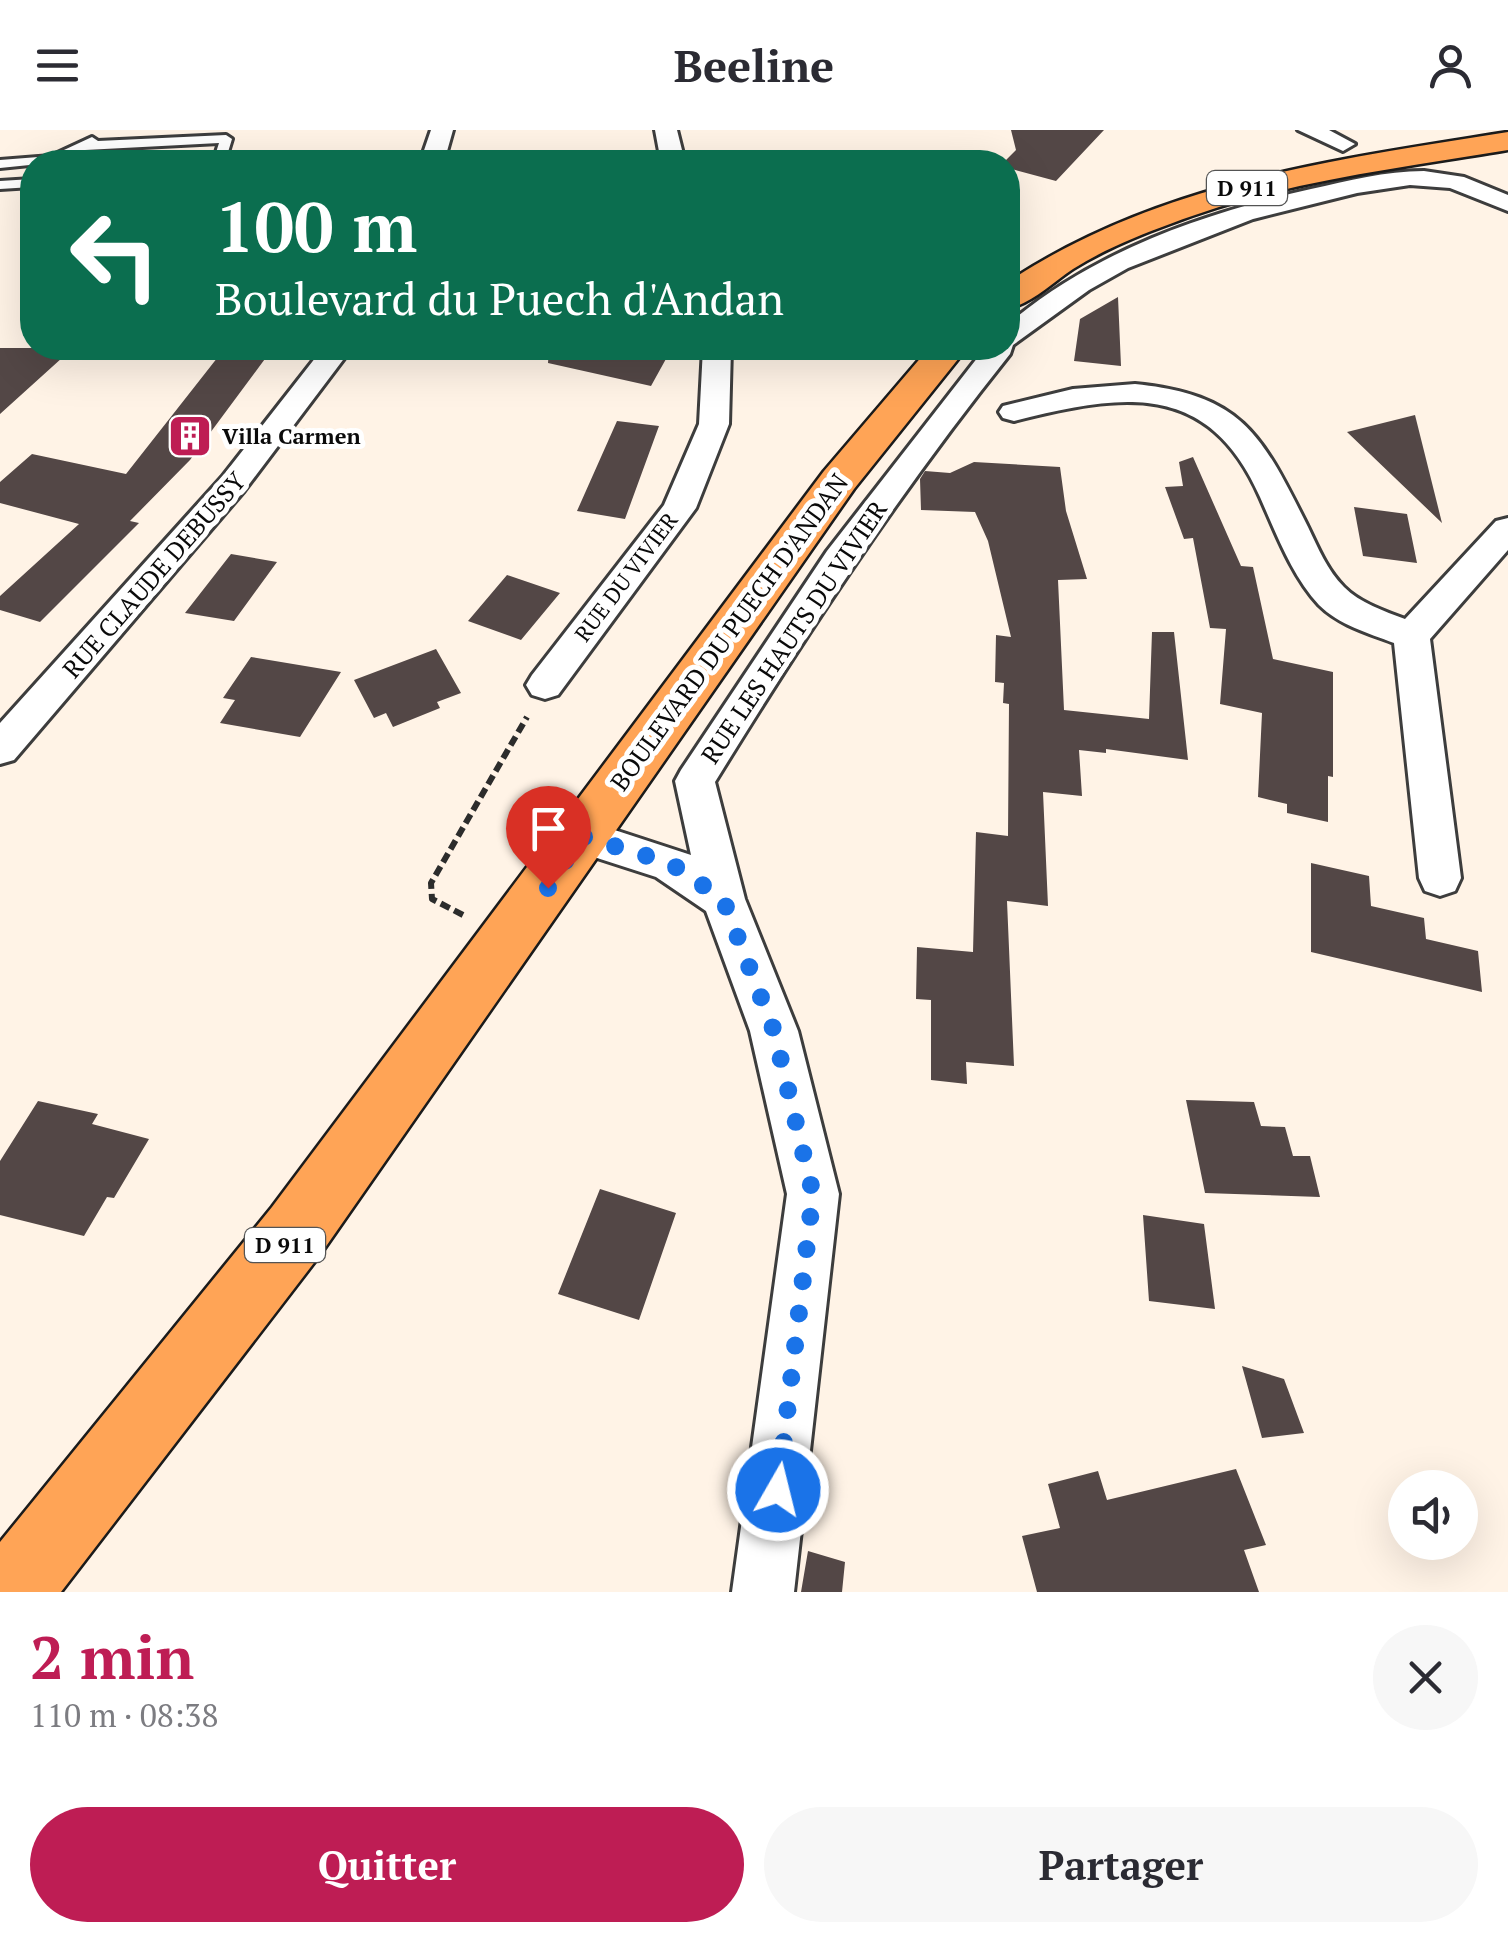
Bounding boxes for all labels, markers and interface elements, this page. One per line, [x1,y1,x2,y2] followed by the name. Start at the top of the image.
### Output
[674,35,834,95] text: Beeline
[30,38,85,93] icon: menu
[1423,38,1478,93] icon: person
[1207,171,1287,205] road number: D 911
[215,179,417,272] text: 100 m
[50,190,180,320] icon: left
[215,268,784,328] text: Boulevard du Puech d'Andan
[167,413,213,459] building icon: Villa Carmen
[222,421,361,450] place label: Villa Carmen
[55,464,253,685] street label: RUE CLAUDE DEBUSSY
[602,467,855,797] street label: BOULEVARD DU PUECH D'ANDAN
[693,494,894,770] street label: RUE LES HAUTS DU VIVIER
[568,506,684,647] street label: RUE DU VIVIER
[506,786,591,889] pin
[521,801,576,856] icon: arrive
[245,1228,325,1262] road number: D 911
[726,1438,830,1542] position arrow
[1388,1470,1478,1560] map controls
[1388,1470,1478,1560] button: sound
[30,1617,194,1696] text: 2 min
[1373,1625,1478,1730] button: close
[30,1694,218,1736] text: 110 m · 08:38
[30,1807,744,1922] button: Quitter
[764,1807,1478,1922] button: Partager

